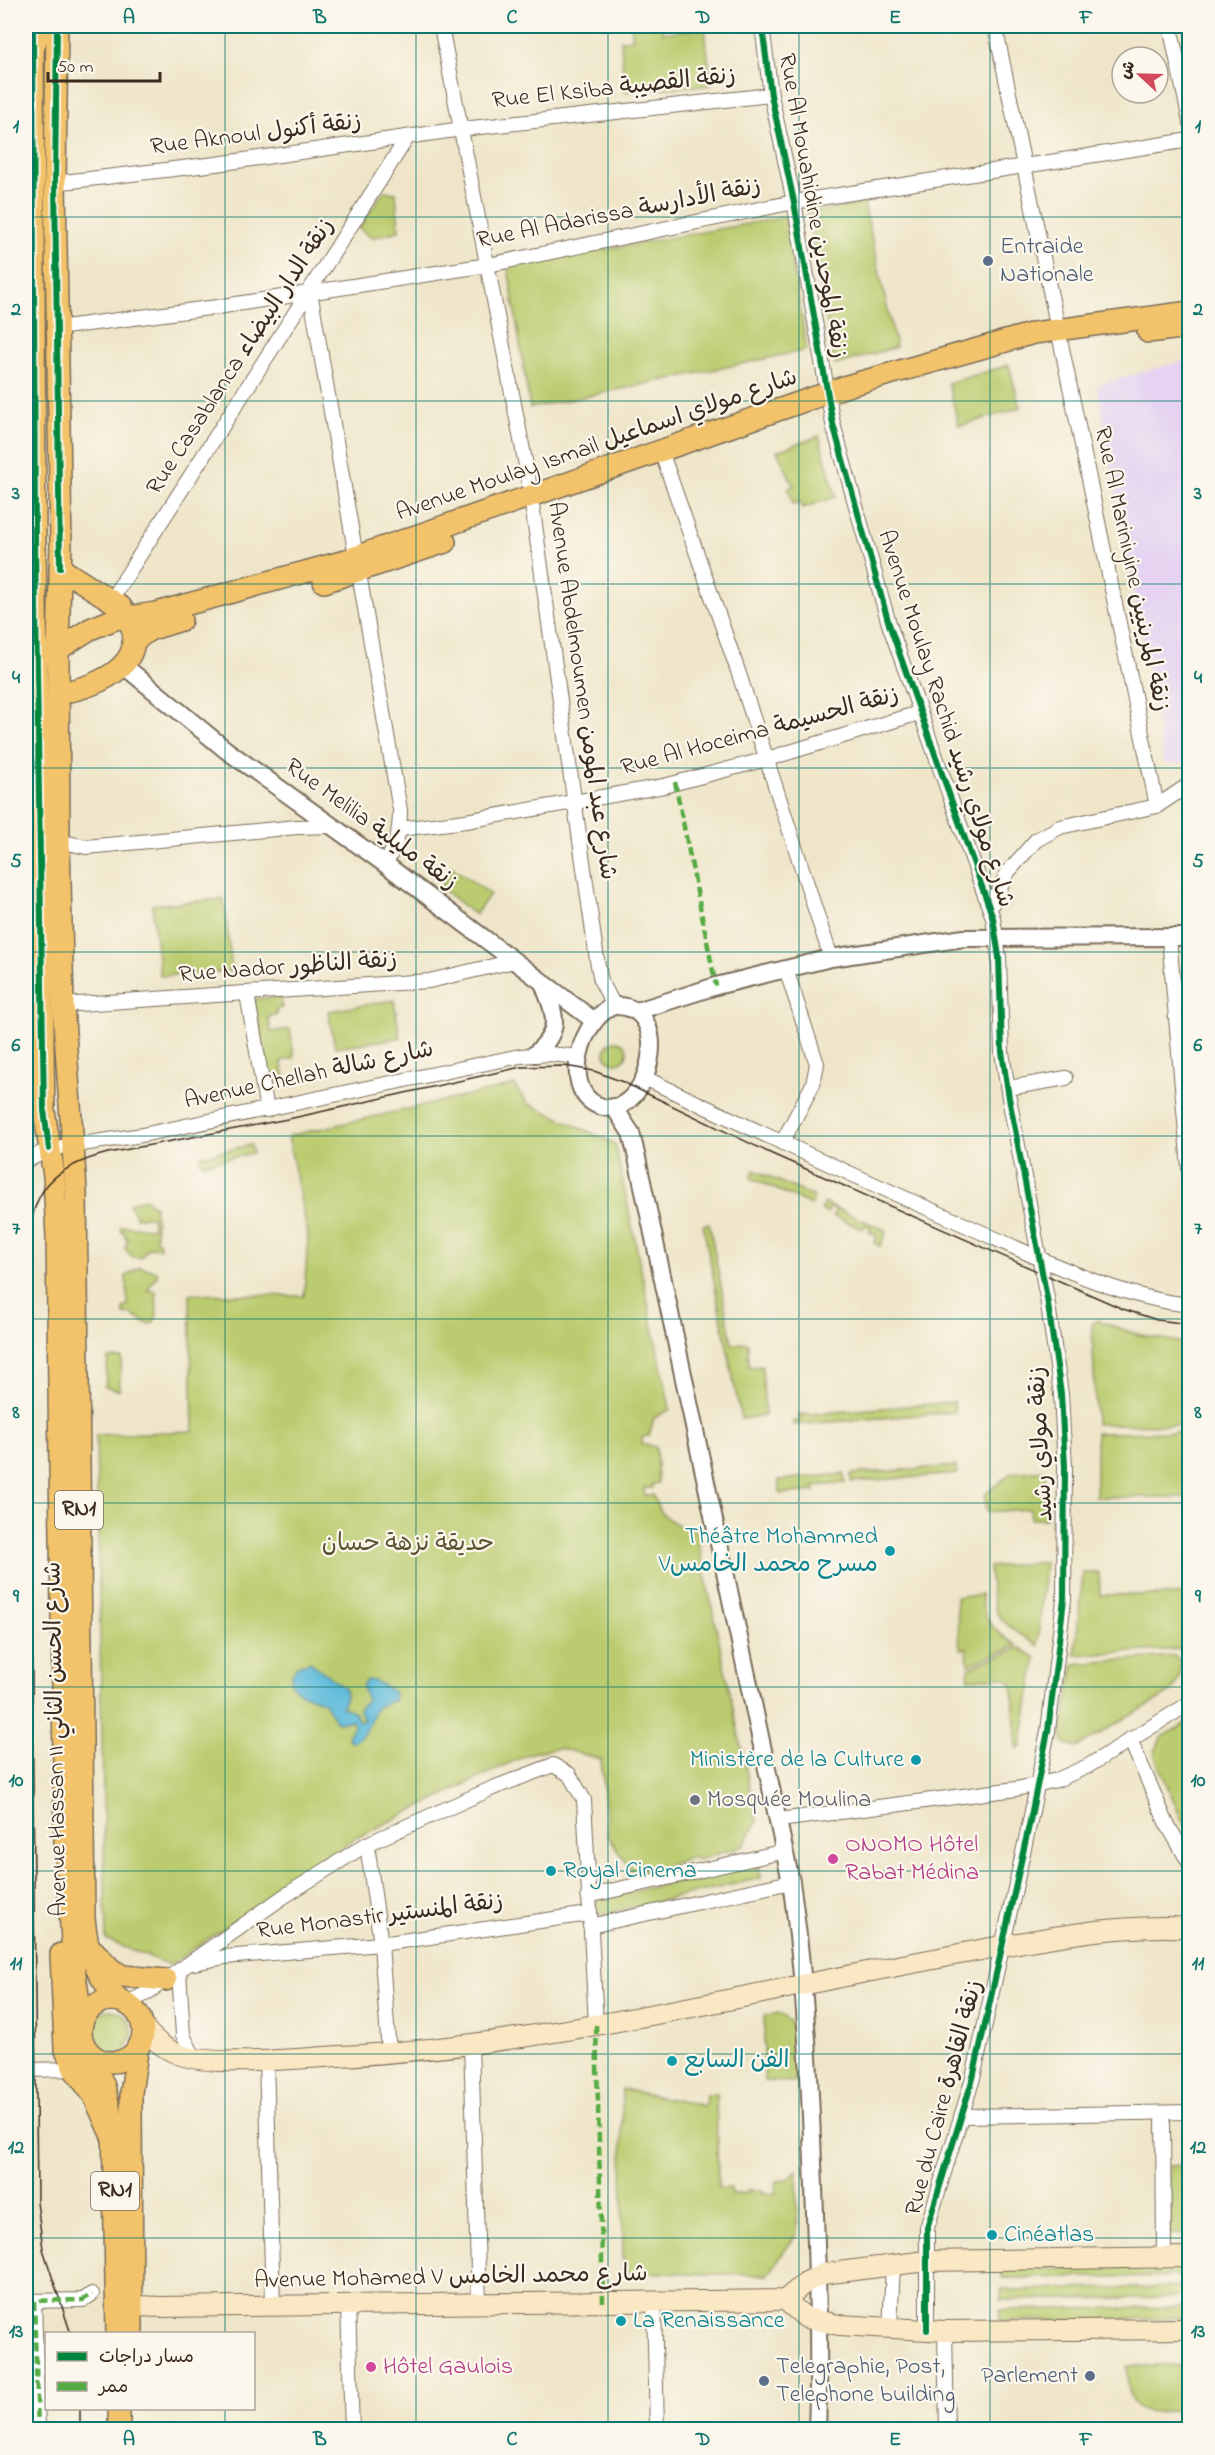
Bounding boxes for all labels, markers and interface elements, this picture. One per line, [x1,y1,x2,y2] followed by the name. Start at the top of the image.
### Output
[123,4,135,33] text: A
[312,4,327,33] text: B
[507,4,518,33] text: C
[695,4,710,33] text: D
[889,4,901,33] text: E
[1079,4,1093,33] text: F
[48,45,160,83] scale bar
[1110,45,1170,105] north arrow
[768,51,856,361] street label: Rue Al Mouahidine زنقة الموحدين
[57,55,94,81] text: 50 m
[1114,57,1142,83] text: ش
[490,59,738,119] street label: Rue El Ksiba زنقة القصيبة
[148,105,364,165] street label: Rue Aknoul زنقة أكنول
[13,113,20,142] text: 1
[1195,113,1202,142] text: 1
[474,167,764,259] street label: Rue Al Adarissa زنقة الأدارسة
[138,212,344,502] street label: Rue Casablanca زنقة الدار البيضاء
[1000,230,1094,293] place label: Entraide Nationale
[981,254,995,268] marker: Entraide Nationale
[10,296,21,325] text: 2
[1192,296,1203,325] text: 2
[392,361,803,532] street label: Avenue Moulay Ismail شارع مولاي اسماعيل
[1083,423,1178,715] street label: Rue Al Mariniyine زنقة المرينيين
[11,480,20,509] text: 3
[1193,480,1202,509] text: 3
[537,500,625,882] street label: Avenue Abdelmoumen شارع عبد المومن
[866,526,1023,913] street label: Avenue Moulay Rachid شارع مولاي رشيد
[12,664,21,693] text: 4
[1194,664,1203,693] text: 4
[617,678,903,786] street label: Rue Al Hoceima زنقة الحسيمة
[277,750,465,900] street label: Rue Melilia زنقة مليلية
[10,848,22,877] text: 5
[1192,848,1204,877] text: 5
[177,943,399,993] street label: Rue Nador زنقة الناظور
[12,1032,21,1061] text: 6
[181,1032,437,1120] street label: Avenue Chellah شارع شالة
[1194,1032,1203,1061] text: 6
[12,1215,21,1244] text: 7
[1194,1215,1203,1244] text: 7
[1020,1365,1064,1523] street label: زنقة مولاي رشيد
[11,1399,20,1428] text: 8
[1193,1399,1202,1428] text: 8
[55,1491,103,1529] road number: RN1
[658,1520,879,1583] place label: Théâtre Mohammed Vمسرح محمد الخامس
[322,1527,494,1562] park label: حديقة نزهة حسان
[883,1544,897,1558] marker: Théâtre Mohammed Vمسرح محمد الخامس
[36,1561,79,1917] street label: Avenue Hassan II شارع الحسن الثاني
[12,1583,20,1612] text: 9
[1194,1583,1202,1612] text: 9
[690,1743,904,1778] place label: Ministère de la Culture
[909,1753,923,1767] marker: Ministère de la Culture
[9,1767,24,1796] text: 10
[1191,1767,1206,1796] text: 10
[707,1783,871,1818] place label: Mosquée Moulina
[688,1793,702,1807] marker: Mosquée Moulina
[845,1828,979,1891] place label: ONOMO Hôtel Rabat Médina
[826,1852,840,1866] marker: ONOMO Hôtel Rabat Médina
[563,1854,697,1890] place label: Royal Cinema
[544,1864,558,1878] marker: Royal Cinema
[255,1885,505,1949] street label: Rue Monastir زنقة المنستير
[10,1950,23,1979] text: 11
[1192,1950,1205,1979] text: 11
[897,1976,993,2220] street label: Rue du Caire زنقة القاهرة
[684,2044,789,2079] place label: الفن السابع
[665,2054,679,2068] marker: الفن السابع
[8,2134,24,2163] text: 12
[1190,2134,1206,2163] text: 12
[91,2172,139,2210] road number: RN1
[1004,2218,1094,2253] place label: Cinéatlas
[985,2228,999,2242] marker: Cinéatlas
[254,2257,648,2299] street label: Avenue Mohamed V شارع محمد الخامس
[633,2304,785,2339] place label: La Renaissance
[614,2314,628,2328] marker: La Renaissance
[9,2318,23,2347] text: 13
[1191,2318,1205,2347] text: 13
[45,2332,255,2410] legend
[99,2345,194,2371] text: مسار دراجات
[383,2350,513,2385] place label: Hôtel Gaulois
[776,2350,955,2413] place label: Telegraphie, Post, Telephone building
[981,2359,1078,2394] place label: Parlement
[364,2360,378,2374] marker: Hôtel Gaulois
[1083,2369,1097,2383] marker: Parlement
[757,2374,771,2388] marker: Telegraphie, Post, Telephone building
[97,2375,128,2401] text: ممر
[123,2426,135,2455] text: A
[312,2426,327,2455] text: B
[507,2426,518,2455] text: C
[695,2426,710,2455] text: D
[889,2426,901,2455] text: E
[1079,2426,1093,2455] text: F

